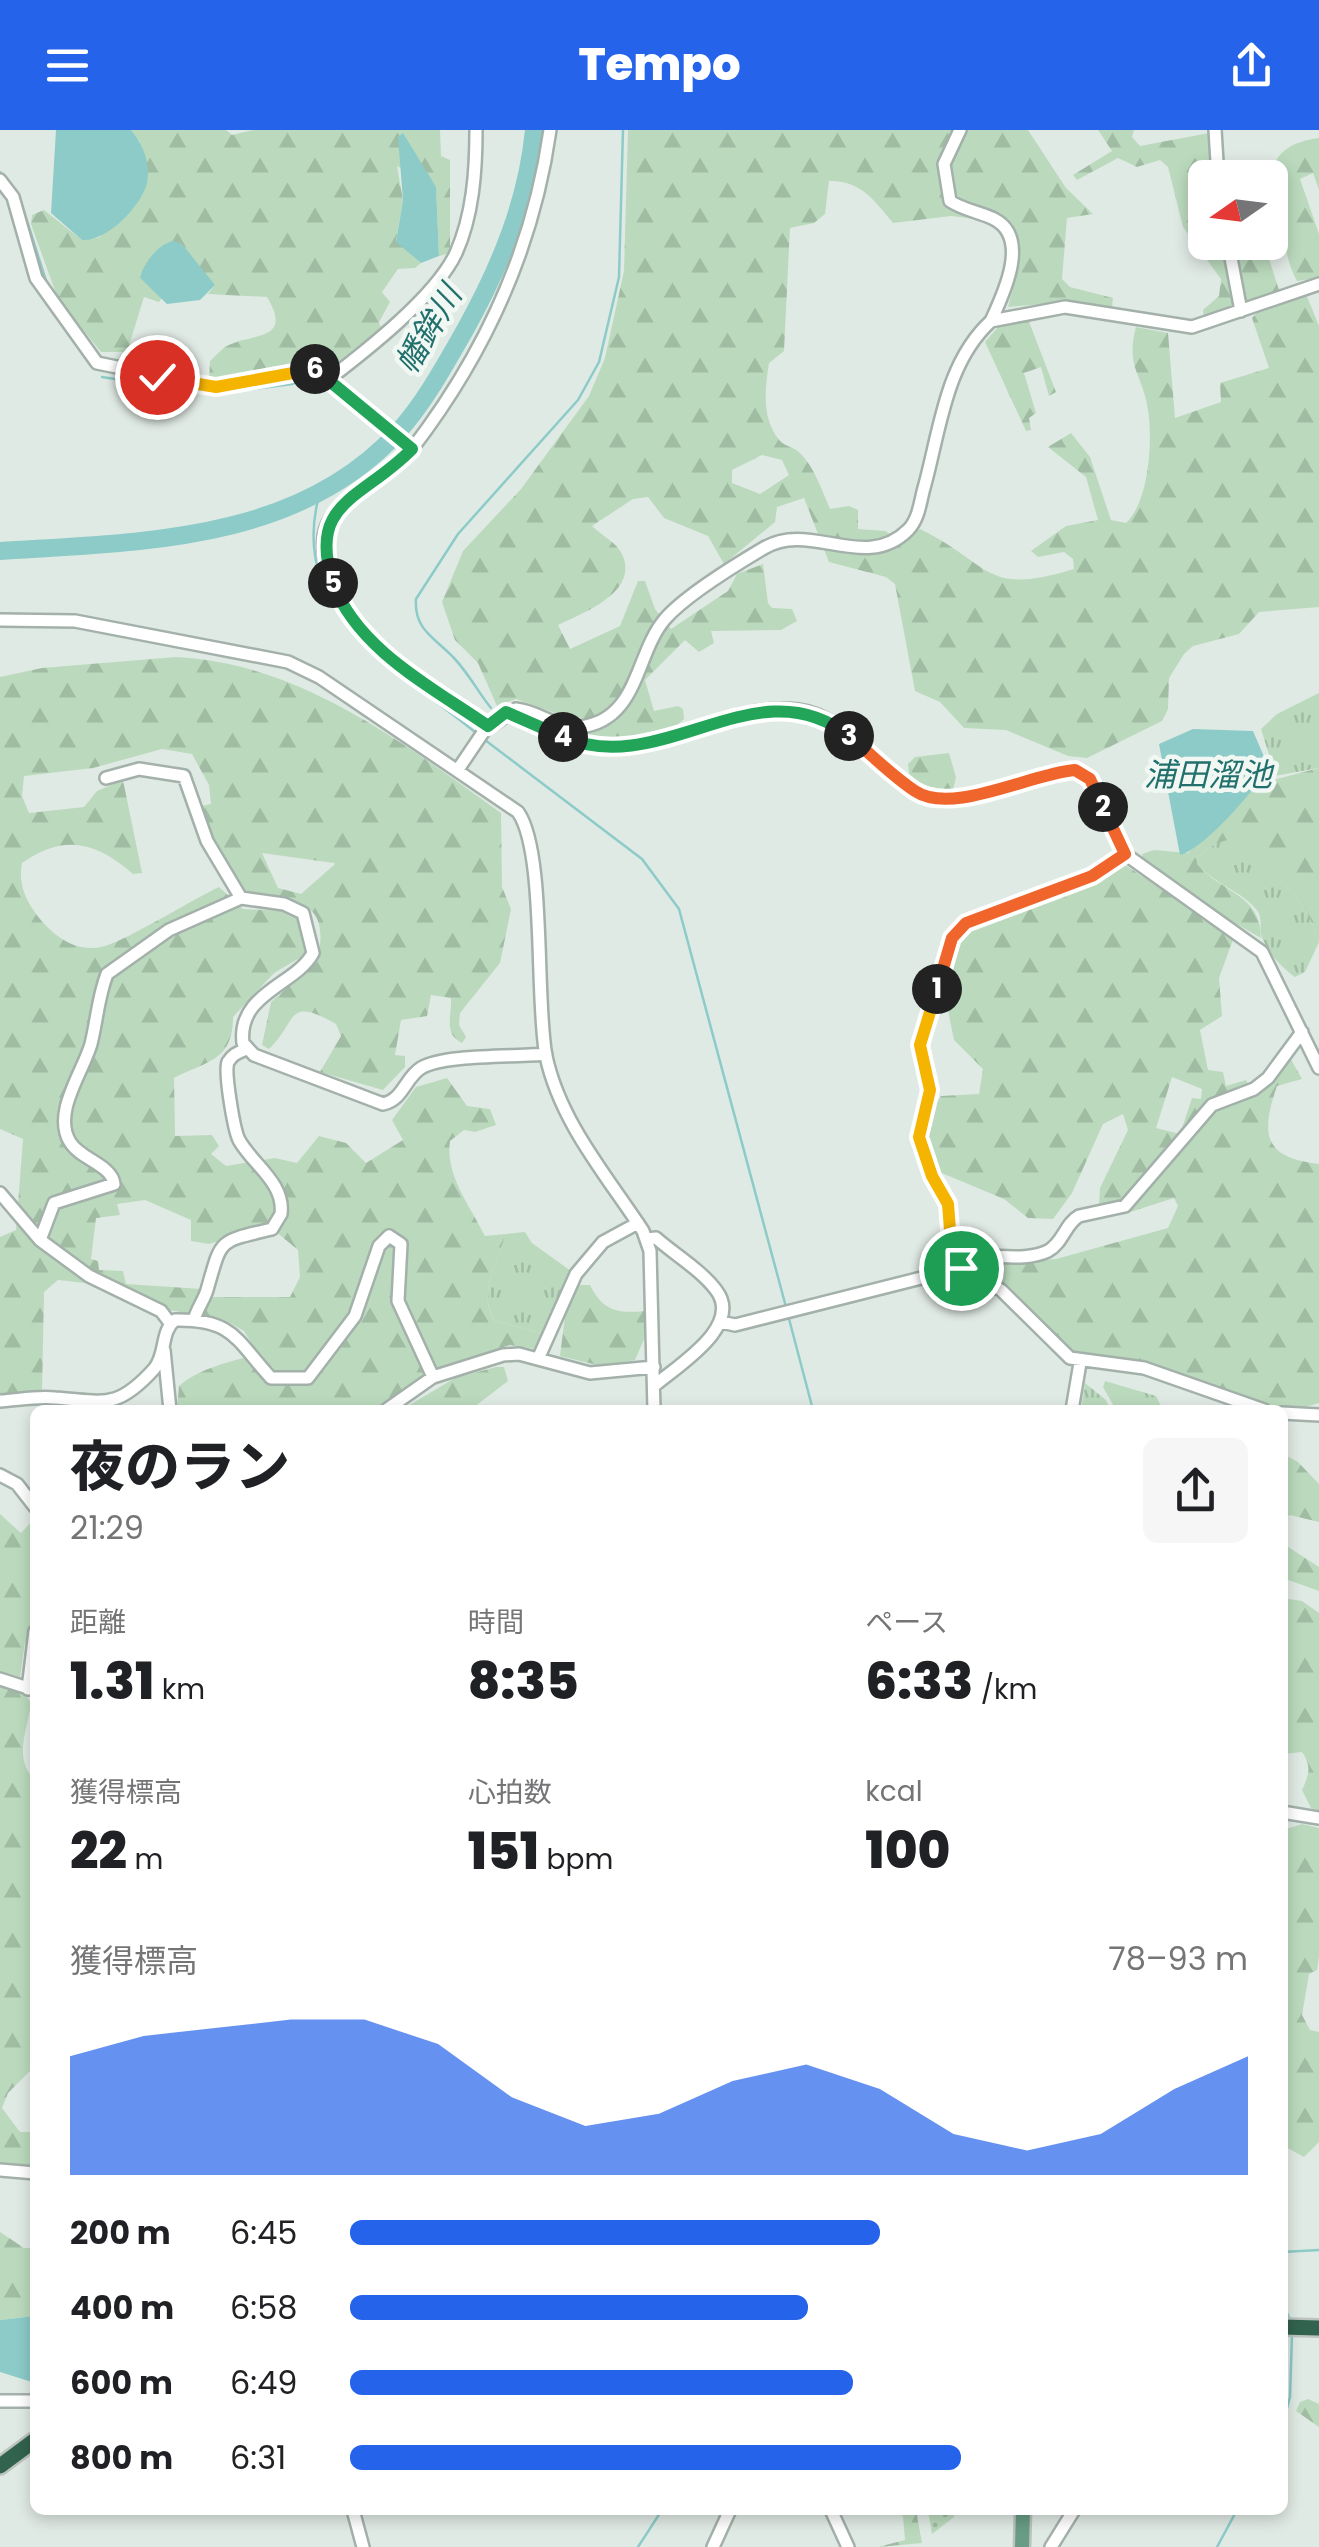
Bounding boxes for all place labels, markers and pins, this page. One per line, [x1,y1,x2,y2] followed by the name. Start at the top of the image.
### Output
[115,335,200,420] pin
[290,344,340,394] pin: 6
[308,558,358,608] pin: 5
[824,711,874,761] pin: 3
[538,712,588,762] pin: 4
[1078,782,1128,832] pin: 2
[912,964,962,1014] pin: 1
[919,1226,1004,1311] pin

